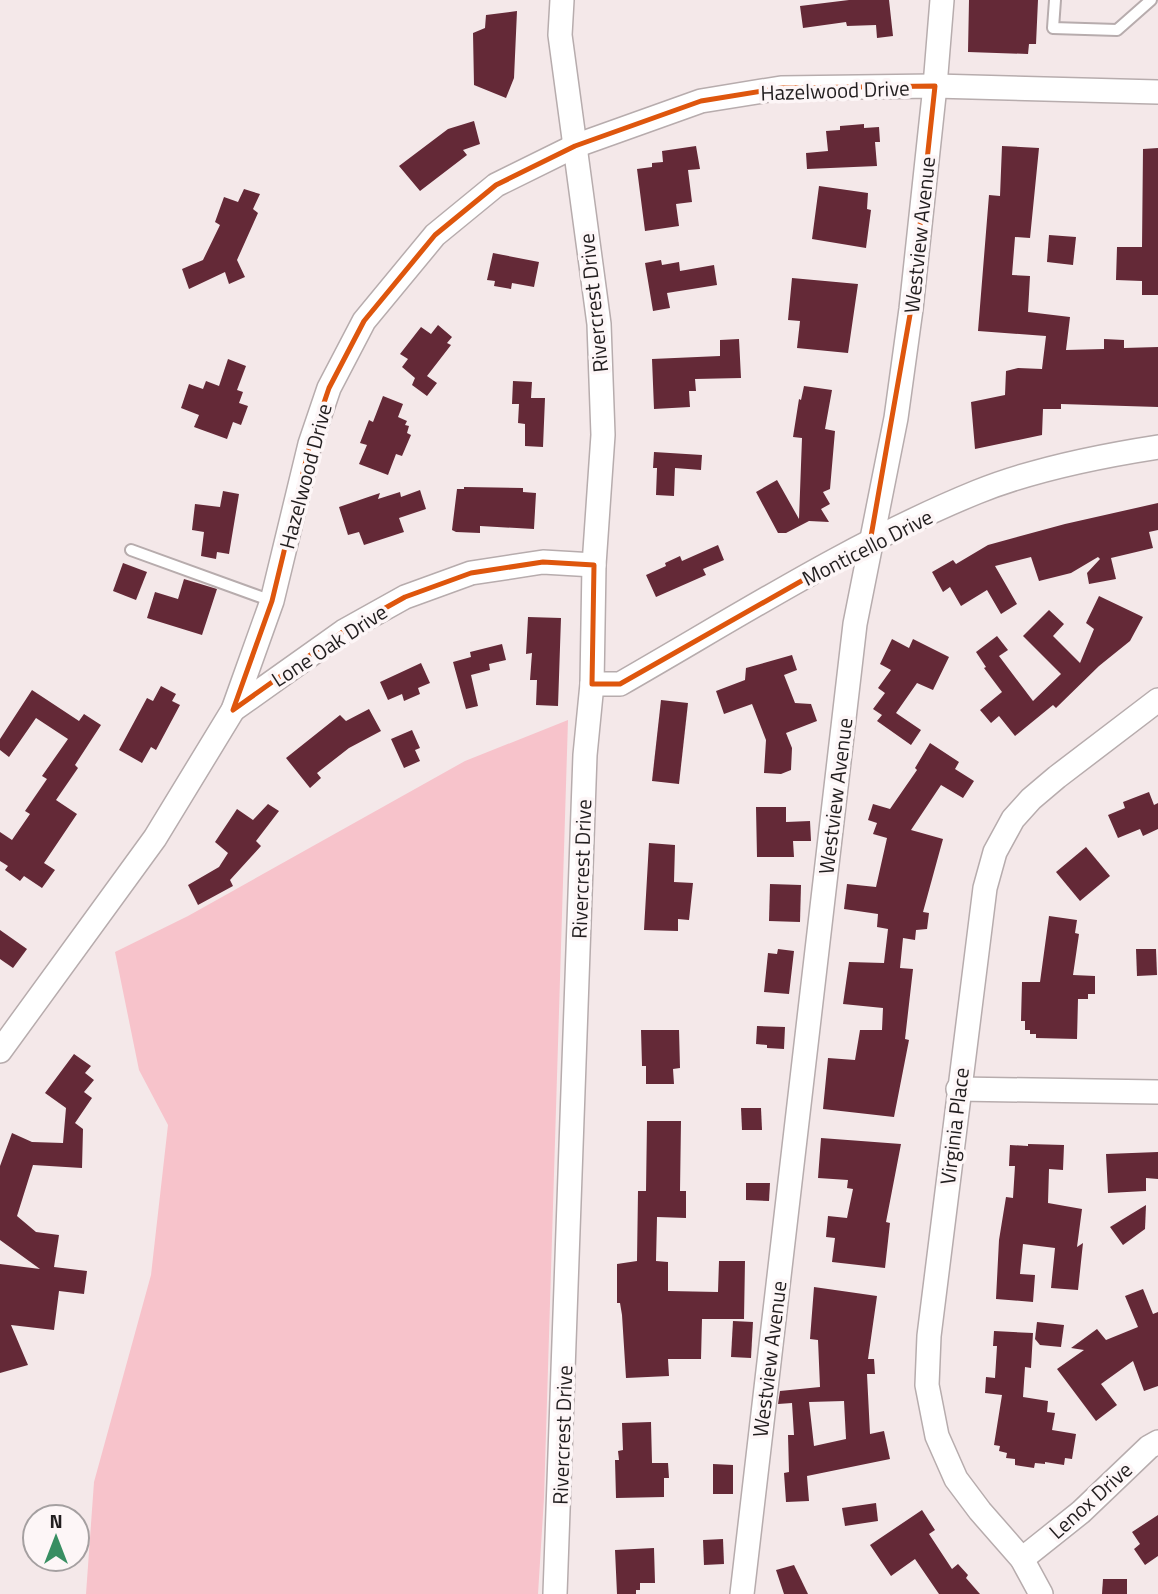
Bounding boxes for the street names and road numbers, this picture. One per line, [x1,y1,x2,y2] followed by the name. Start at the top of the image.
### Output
[760,71,910,109] street label: Hazelwood Drive
[895,155,943,315] street label: Westview Avenue
[570,232,616,374] street label: Rivercrest Drive
[270,400,340,552] street label: Hazelwood Drive
[796,500,938,594] street label: Monticello Drive
[265,595,393,695] street label: Lone Oak Drive
[810,716,860,876] street label: Westview Avenue
[563,799,599,939] street label: Rivercrest Drive
[931,1066,977,1186] street label: Virginia Place
[744,1279,794,1439] street label: Westview Avenue
[544,1365,580,1505] street label: Rivercrest Drive
[1041,1454,1139,1546] street label: Lenox Drive

